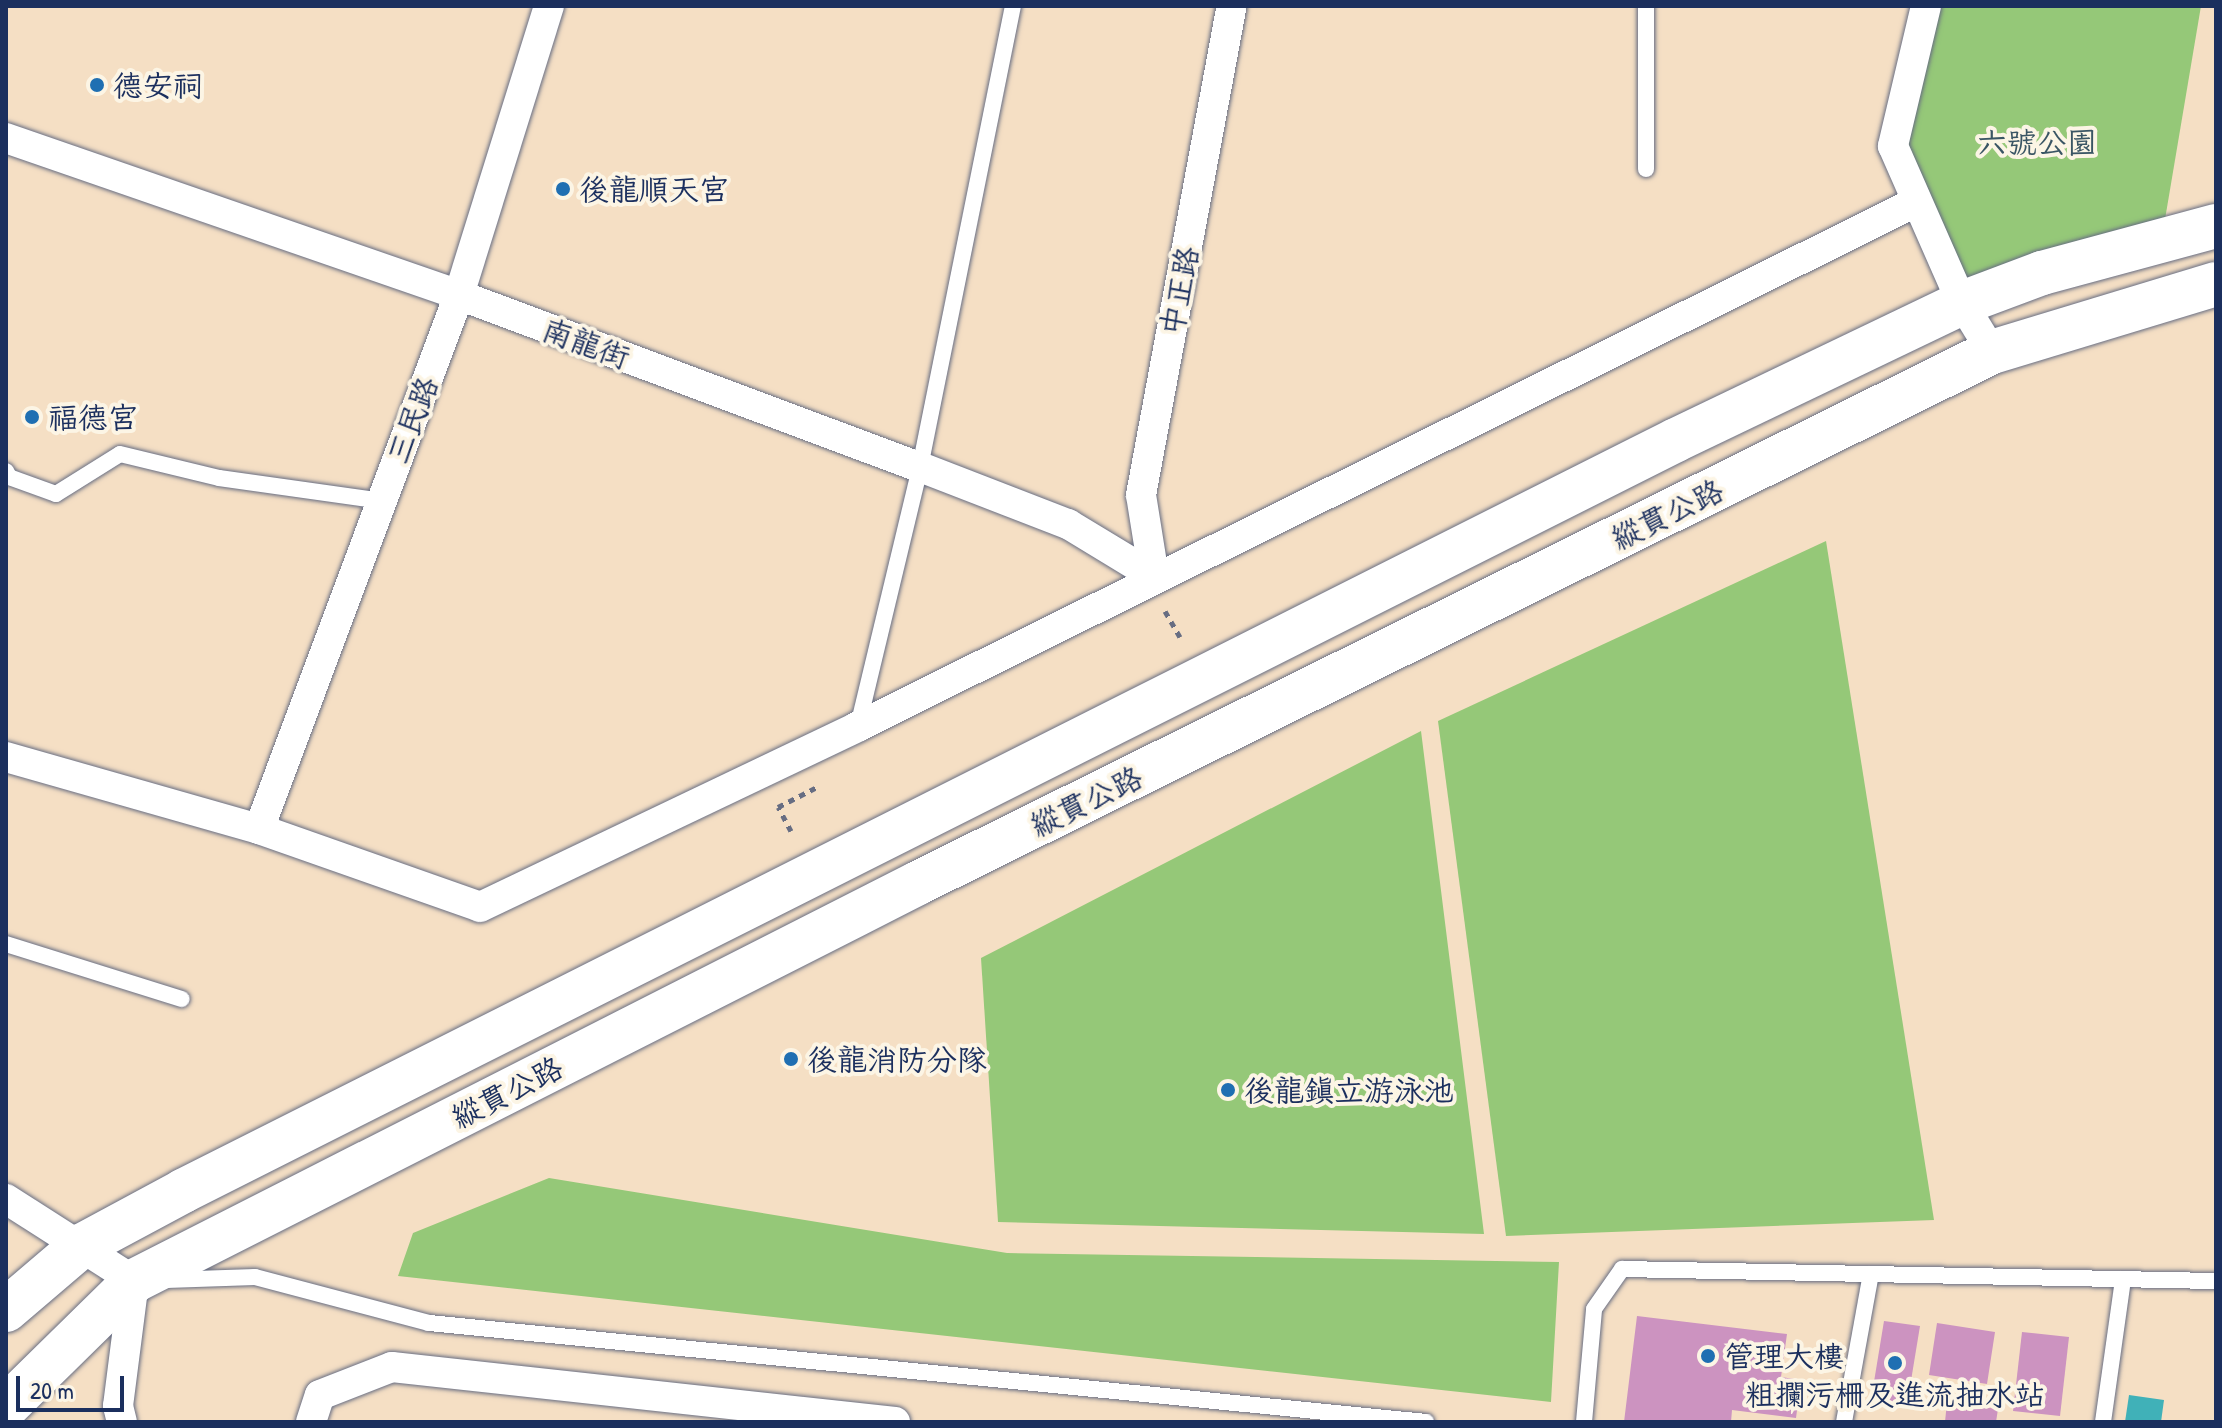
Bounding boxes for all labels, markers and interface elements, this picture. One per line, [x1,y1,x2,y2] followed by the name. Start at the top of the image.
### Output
[113,67,203,103] place label: 德安祠
[88,76,106,94] marker: 德安祠
[1977,124,2097,160] park label: 六號公園
[579,171,729,207] place label: 後龍順天宮
[554,180,572,198] marker: 後龍順天宮
[1153,243,1205,339] street label: 中正路
[538,311,634,375] street label: 南龍街
[379,372,445,468] street label: 三民路
[48,399,138,435] place label: 福德宮
[23,408,41,426] marker: 福德宮
[1605,472,1729,556] street label: 縱貫公路
[1024,759,1148,843] street label: 縱貫公路
[807,1041,987,1077] place label: 後龍消防分隊
[445,1049,569,1135] street label: 縱貫公路
[782,1050,800,1068] marker: 後龍消防分隊
[1244,1072,1454,1108] place label: 後龍鎮立游泳池
[1219,1081,1237,1099] marker: 後龍鎮立游泳池
[1724,1338,1844,1374] place label: 管理大樓
[1699,1347,1717,1365] marker: 管理大樓
[1886,1354,1904,1372] marker: 粗攔污柵及進流抽水站
[20,1360,128,1410] scale bar
[30,1374,74,1406] text: 20 m
[1745,1376,2045,1412] place label: 粗攔污柵及進流抽水站

